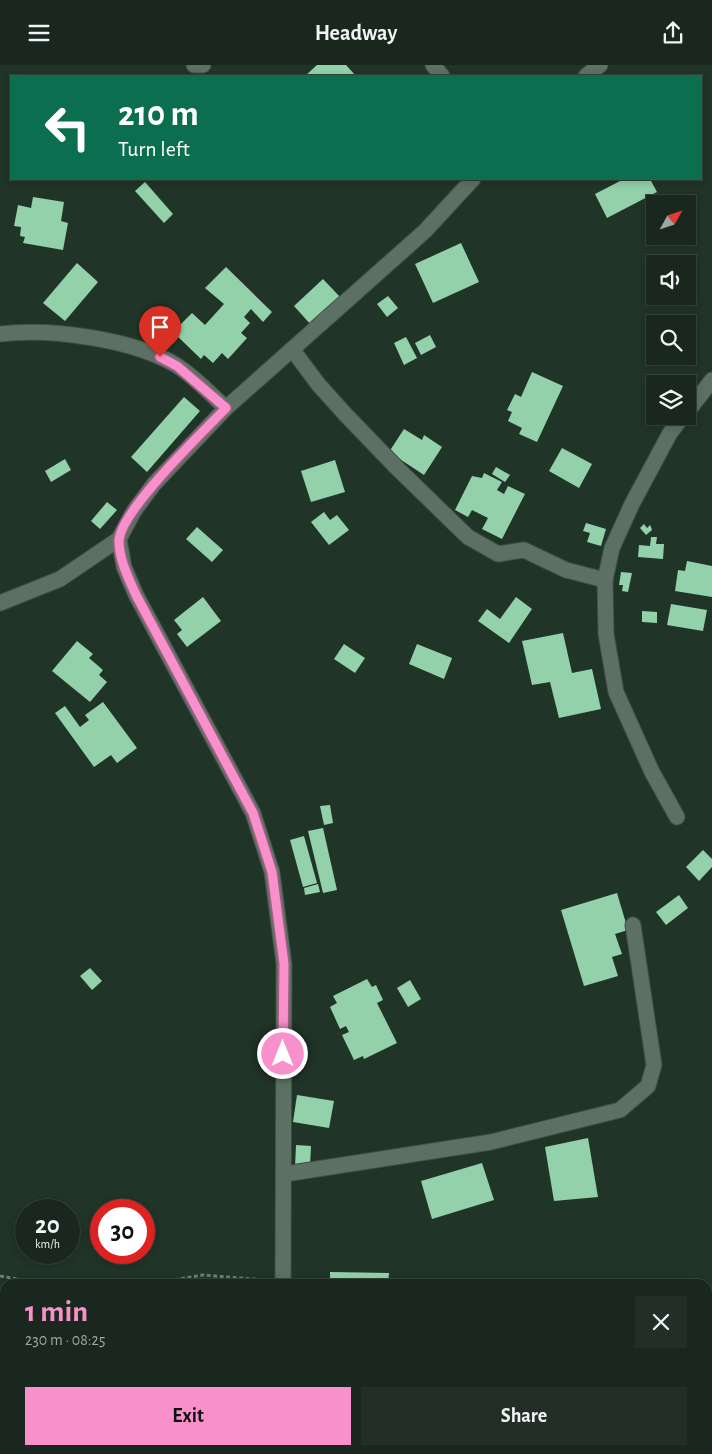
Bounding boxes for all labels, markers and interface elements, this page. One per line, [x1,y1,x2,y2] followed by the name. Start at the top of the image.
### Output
[25,19,53,47] icon: menu
[659,19,687,47] icon: share
[315,22,397,44] text: Headway
[35,95,100,160] icon: left
[118,97,199,132] text: 210 m
[118,138,190,160] text: Turn left
[646,195,696,245] north arrow
[646,195,696,425] map controls
[646,255,696,305] button: sound
[139,306,181,357] pin
[146,313,174,341] icon: arrive
[646,315,696,365] button: search
[646,375,696,425] button: layers
[256,1027,308,1079] position arrow
[90,1199,155,1264] speed limit sign: 30
[35,1213,60,1238] text: 20
[35,1238,60,1250] text: km/h
[635,1296,687,1348] button: close
[25,1297,88,1327] text: 1 min
[25,1332,105,1348] text: 230 m · 08:25
[25,1387,351,1445] button: Exit
[361,1387,687,1445] button: Share

